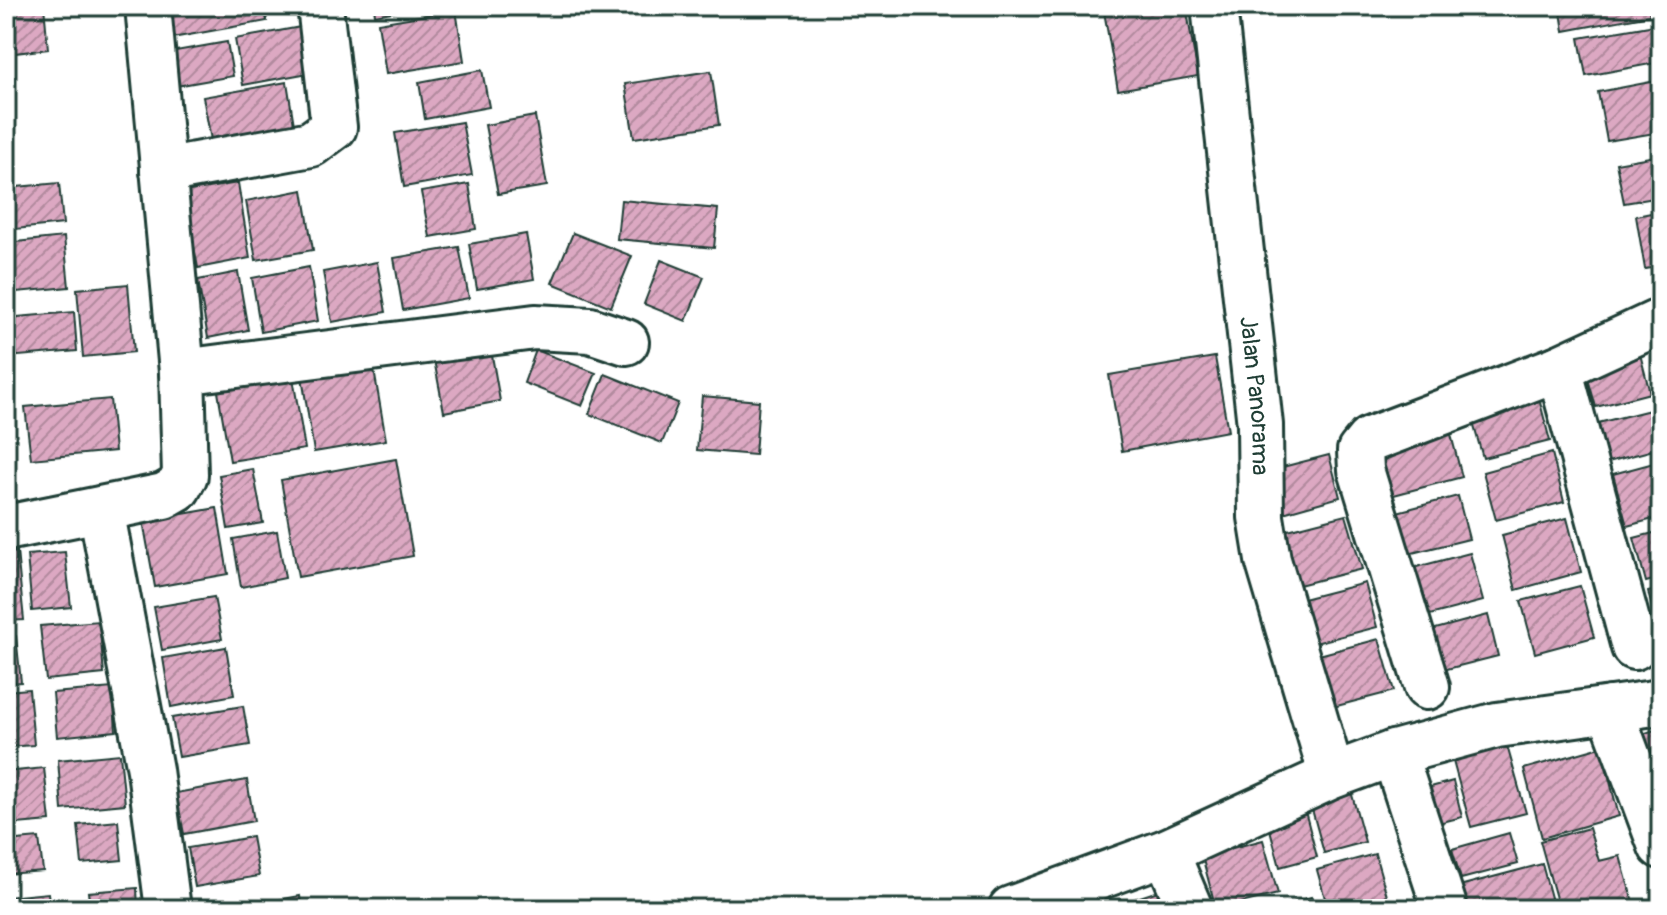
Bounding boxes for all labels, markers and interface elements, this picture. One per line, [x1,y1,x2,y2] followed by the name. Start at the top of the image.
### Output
[1233,315,1275,475] street label: Jalan Panorama

